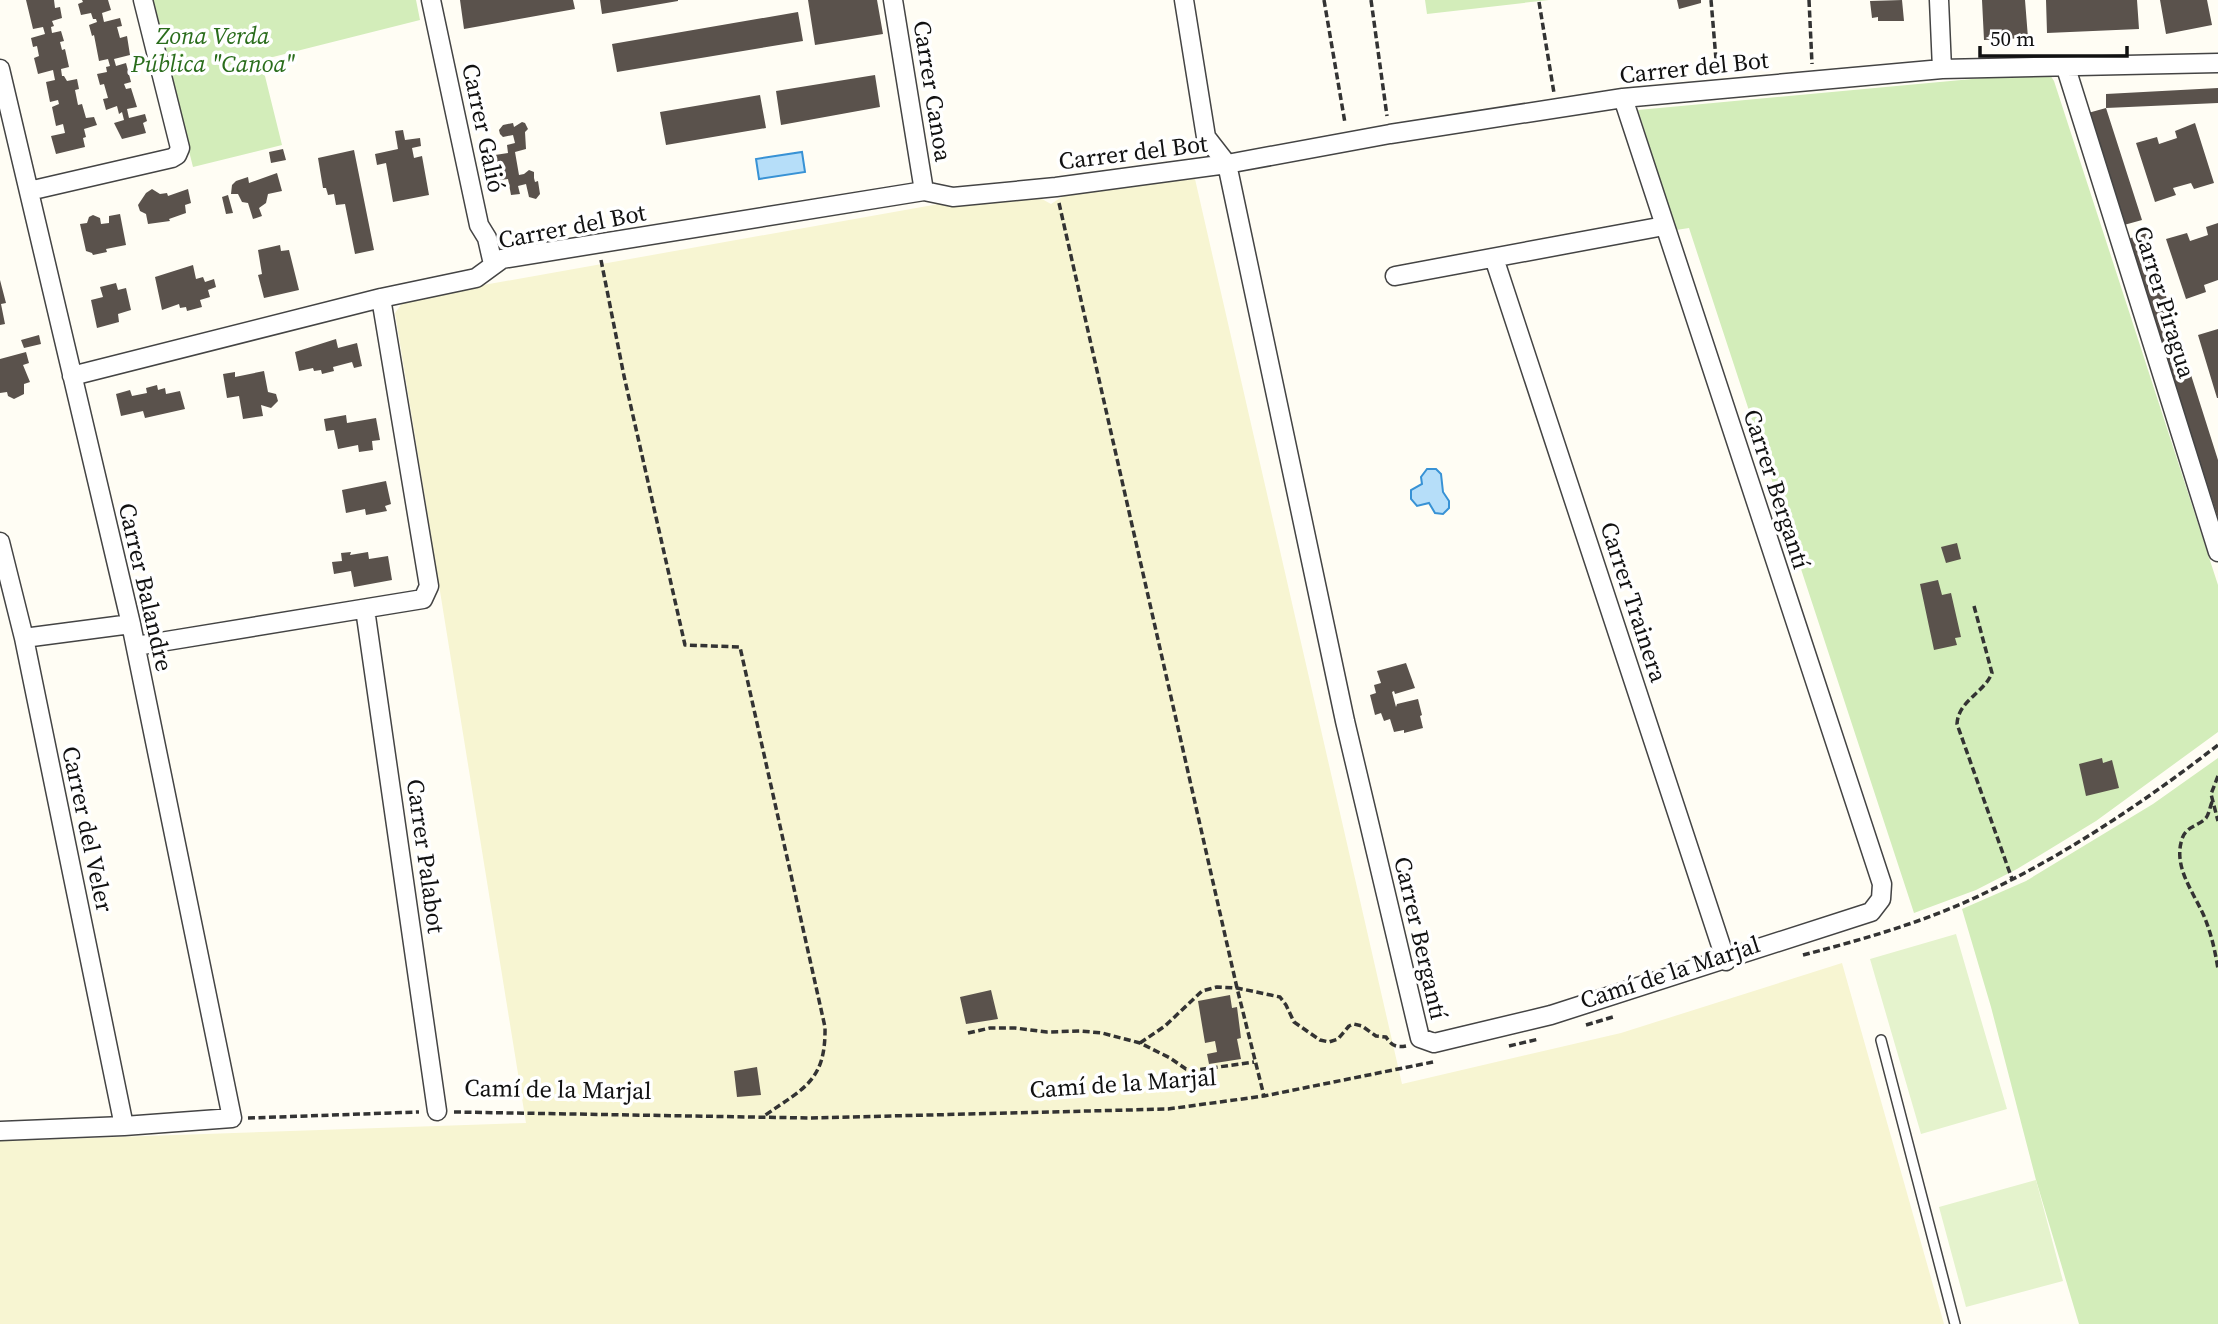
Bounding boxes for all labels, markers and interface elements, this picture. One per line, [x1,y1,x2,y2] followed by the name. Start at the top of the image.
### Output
[1980,14,2127,58] scale bar
[906,18,961,165] street label: Carrer Canoa
[130,19,295,80] park label: Zona Verda Pública "Canoa"
[1990,24,2035,53] text: 50 m
[1618,43,1770,91] street label: Carrer del Bot
[454,60,514,196] street label: Carrer Galió
[1057,126,1209,177] street label: Carrer del Bot
[495,196,649,256] street label: Carrer del Bot
[2126,222,2204,383] street label: Carrer Piragua
[1736,405,1818,573] street label: Carrer Bergantí
[111,500,181,674] street label: Carrer Balandre
[1593,518,1676,687] street label: Carrer Trainera
[54,743,122,915] street label: Carrer del Veler
[399,777,453,935] street label: Carrer Palabot
[1386,853,1456,1023] street label: Carrer Bergantí
[1576,927,1764,1017] street label: Camí de la Marjal
[1028,1060,1218,1106] street label: Camí de la Marjal
[464,1071,652,1107] street label: Camí de la Marjal

